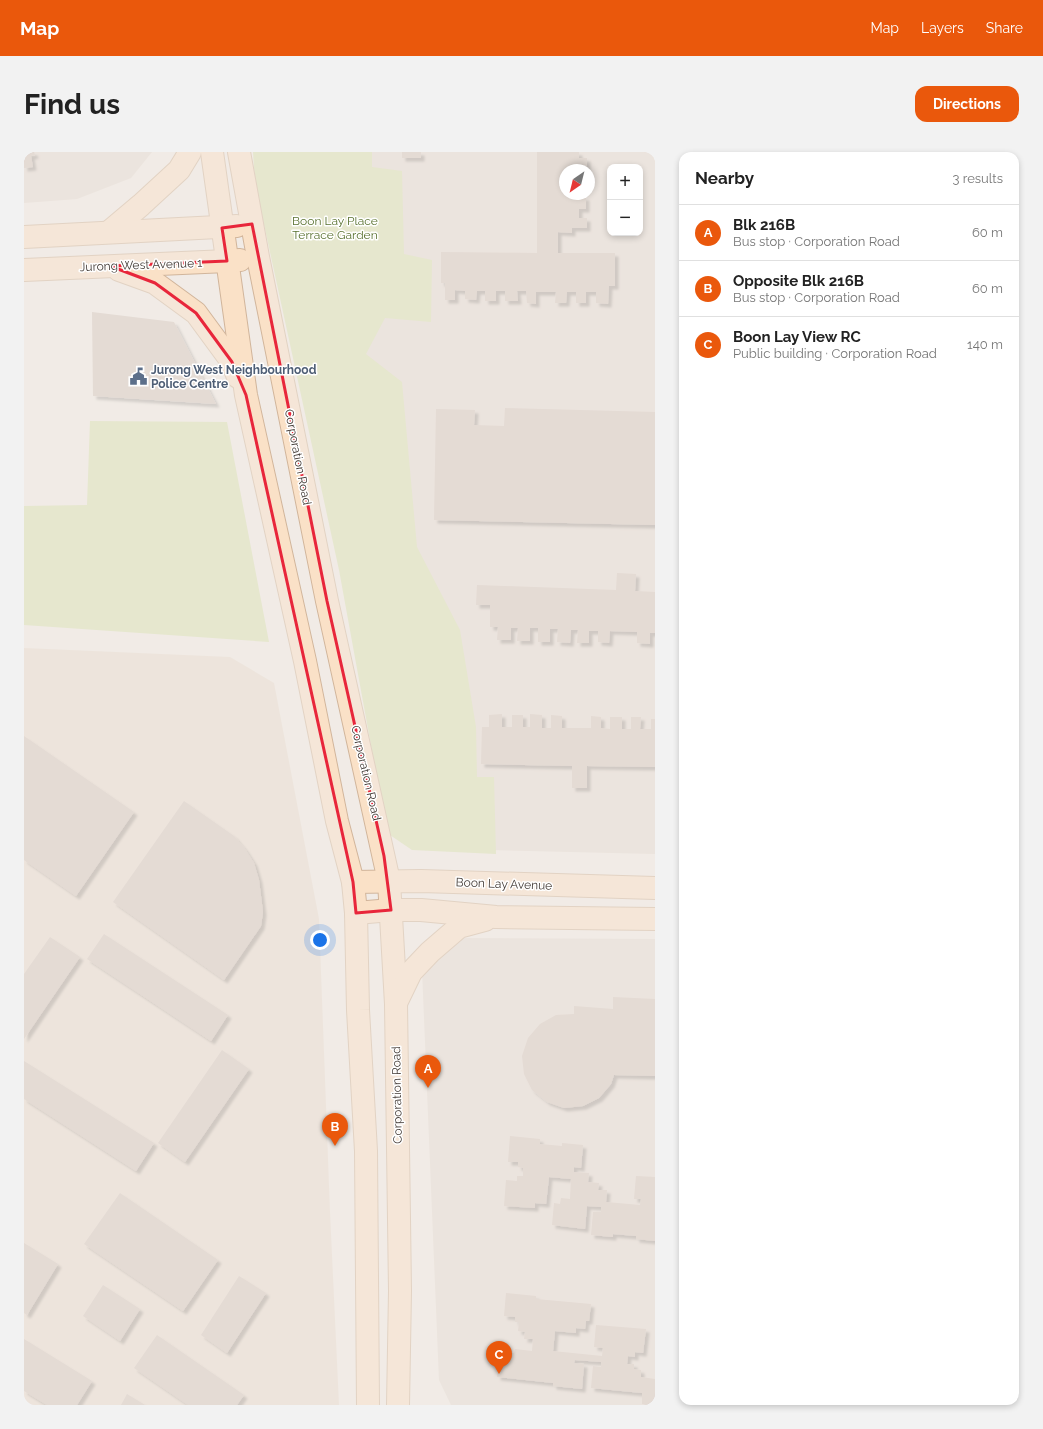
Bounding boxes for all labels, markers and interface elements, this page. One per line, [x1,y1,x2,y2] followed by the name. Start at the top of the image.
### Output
[20,17,59,39] text: Map
[871,20,899,36] text: Map
[921,20,964,36] text: Layers
[986,20,1023,36] text: Share
[915,86,1019,122] button: Directions
[24,88,120,121] text: Find us
[559,164,595,200] north arrow
[607,164,643,236] map controls
[607,164,643,200] button: +
[695,168,754,188] text: Nearby
[953,171,1003,186] text: 3 results
[607,200,643,236] button: −
[292,214,378,242] park label: Boon Lay Place Terrace Garden
[733,216,795,234] text: Blk 216B
[704,225,712,240] text: A
[972,225,1003,240] text: 60 m
[733,234,900,249] text: Bus stop · Corporation Road
[79,256,203,274] street label: Jurong West Avenue 1
[733,272,864,290] text: Opposite Blk 216B
[704,281,712,296] text: B
[972,281,1003,296] text: 60 m
[733,290,900,305] text: Bus stop · Corporation Road
[733,328,861,346] text: Boon Lay View RC
[704,337,712,352] text: C
[967,337,1003,352] text: 140 m
[733,346,937,361] text: Public building · Corporation Road
[151,363,317,391] place label: Jurong West Neighbourhood Police Centre
[128,367,148,387] public building icon: Jurong West Neighbourhood Police Centre
[282,408,314,506] street label: Corporation Road
[348,724,384,822] street label: Corporation Road
[455,875,553,893] street label: Boon Lay Avenue
[310,930,330,950] your location
[389,1046,405,1144] street label: Corporation Road
[415,1055,441,1088] pin: A
[322,1113,348,1146] pin: B
[486,1341,512,1374] pin: C

